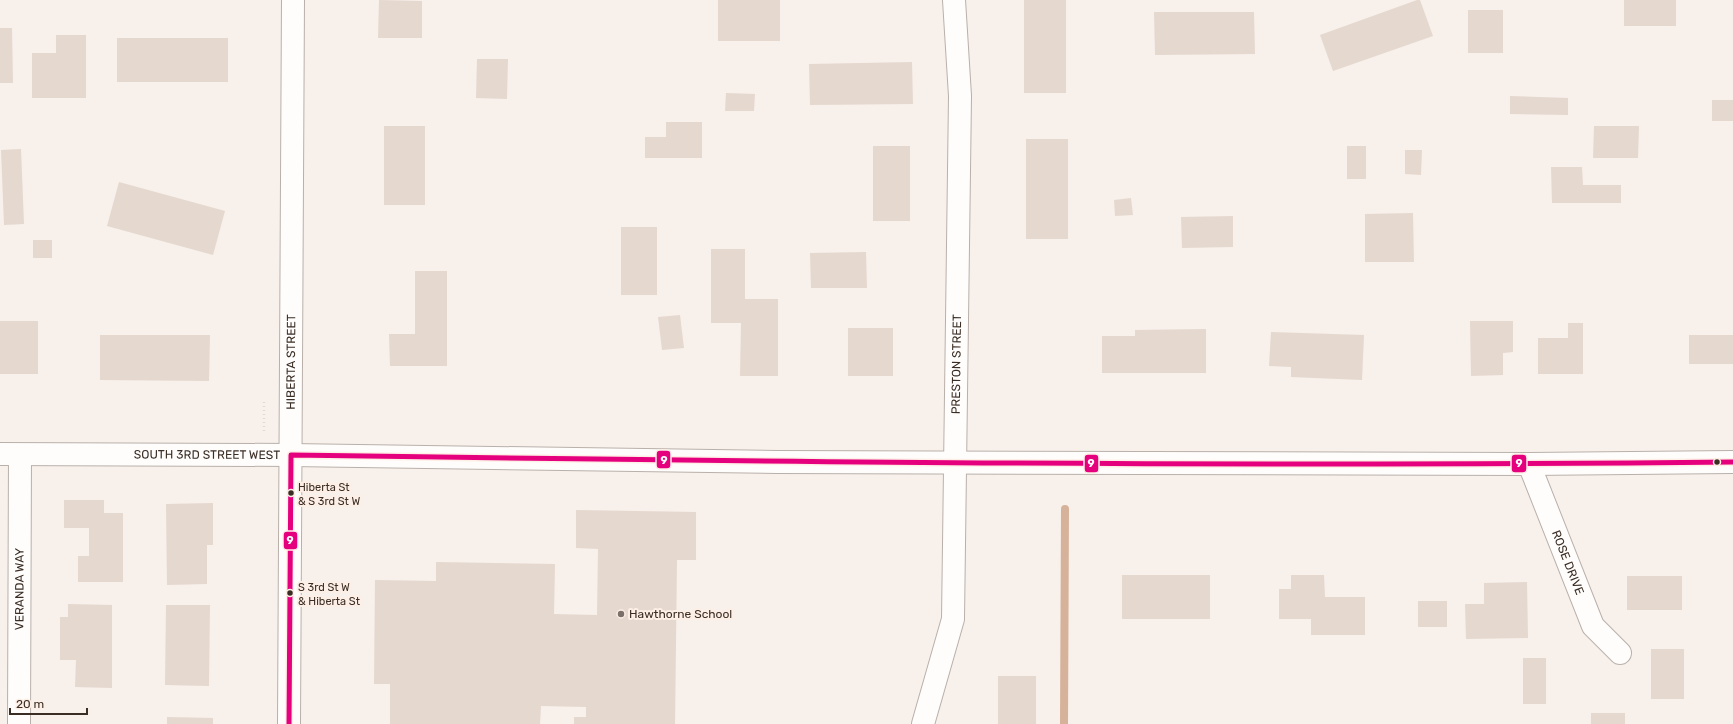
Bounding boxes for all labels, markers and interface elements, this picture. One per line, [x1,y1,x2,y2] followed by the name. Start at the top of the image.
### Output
[284,314,298,410] street label: HIBERTA STREET
[949,314,964,414] street label: PRESTON STREET
[134,447,280,462] street label: SOUTH 3RD STREET WEST
[656,450,671,469] line badge: 9
[660,454,668,467] text: 9
[1084,454,1099,473] line badge: 9
[1511,454,1527,473] line badge: 9
[1087,457,1095,470] text: 9
[1515,457,1523,470] text: 9
[1712,457,1722,467] unlabelled marker
[298,481,360,508] place label: Hiberta St & S 3rd St W
[286,488,296,498] marker: Hiberta St & S 3rd St W
[1549,528,1587,597] street label: ROSE DRIVE
[283,531,298,550] line badge: 9
[286,534,294,547] text: 9
[12,548,27,630] street label: VERANDA WAY
[298,581,361,608] place label: S 3rd St W & Hiberta St
[285,588,295,598] marker: S 3rd St W & Hiberta St
[629,607,732,621] place label: Hawthorne School
[616,609,626,619] marker: Hawthorne School
[10,690,87,716] scale bar
[16,697,44,711] text: 20 m

